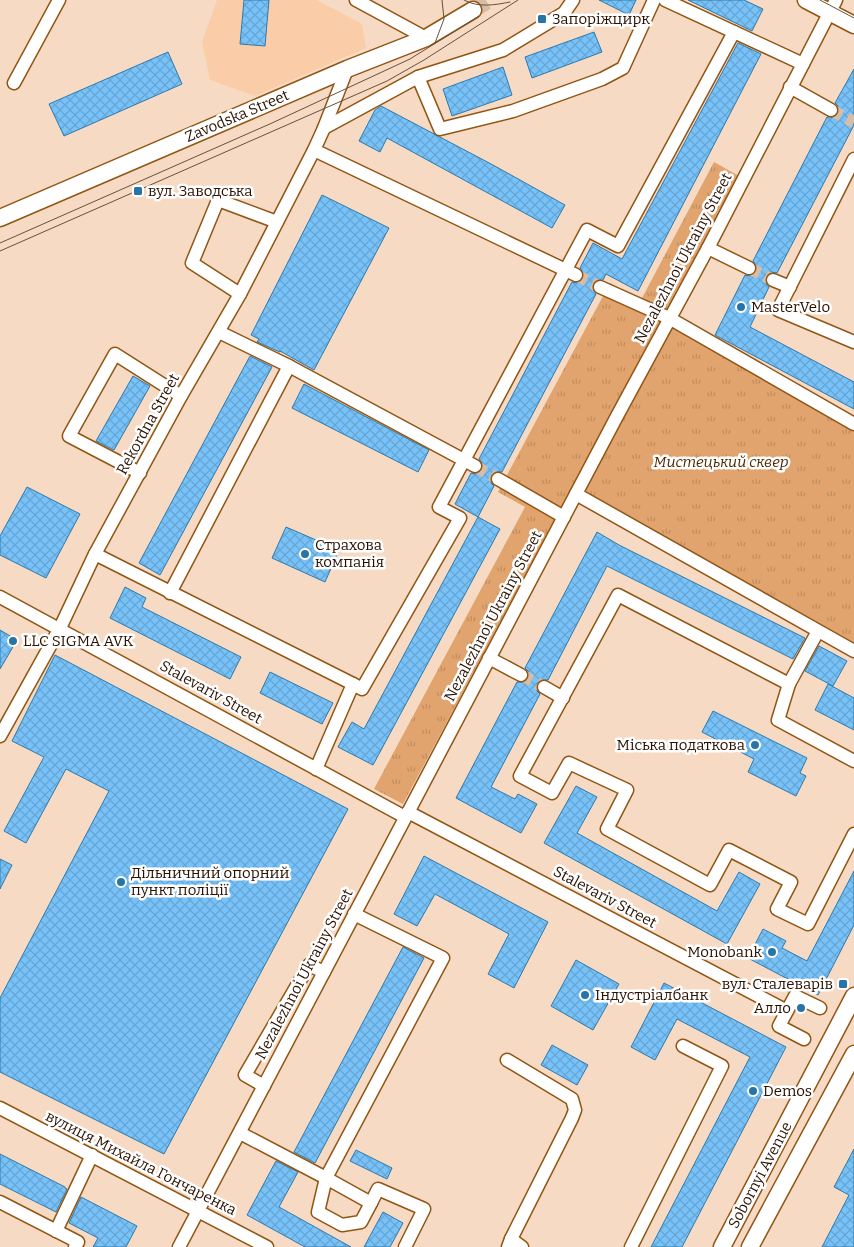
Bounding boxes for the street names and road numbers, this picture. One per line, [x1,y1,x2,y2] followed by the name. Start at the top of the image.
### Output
[182,86,292,146] street label: Zavodska Street
[630,169,736,346] street label: Nezalezhnoi Ukrainy Street
[113,370,183,478] street label: Rekordna Street
[440,527,546,704] street label: Nezalezhnoi Ukrainy Street
[157,656,266,728] street label: Stalevariv Street
[550,862,660,932] street label: Stalevariv Street
[251,885,357,1062] street label: Nezalezhnoi Ukrainy Street
[43,1107,239,1219] street label: вулиця Михайла Гончаренка
[724,1119,796,1231] street label: Sobornyi Avenue

